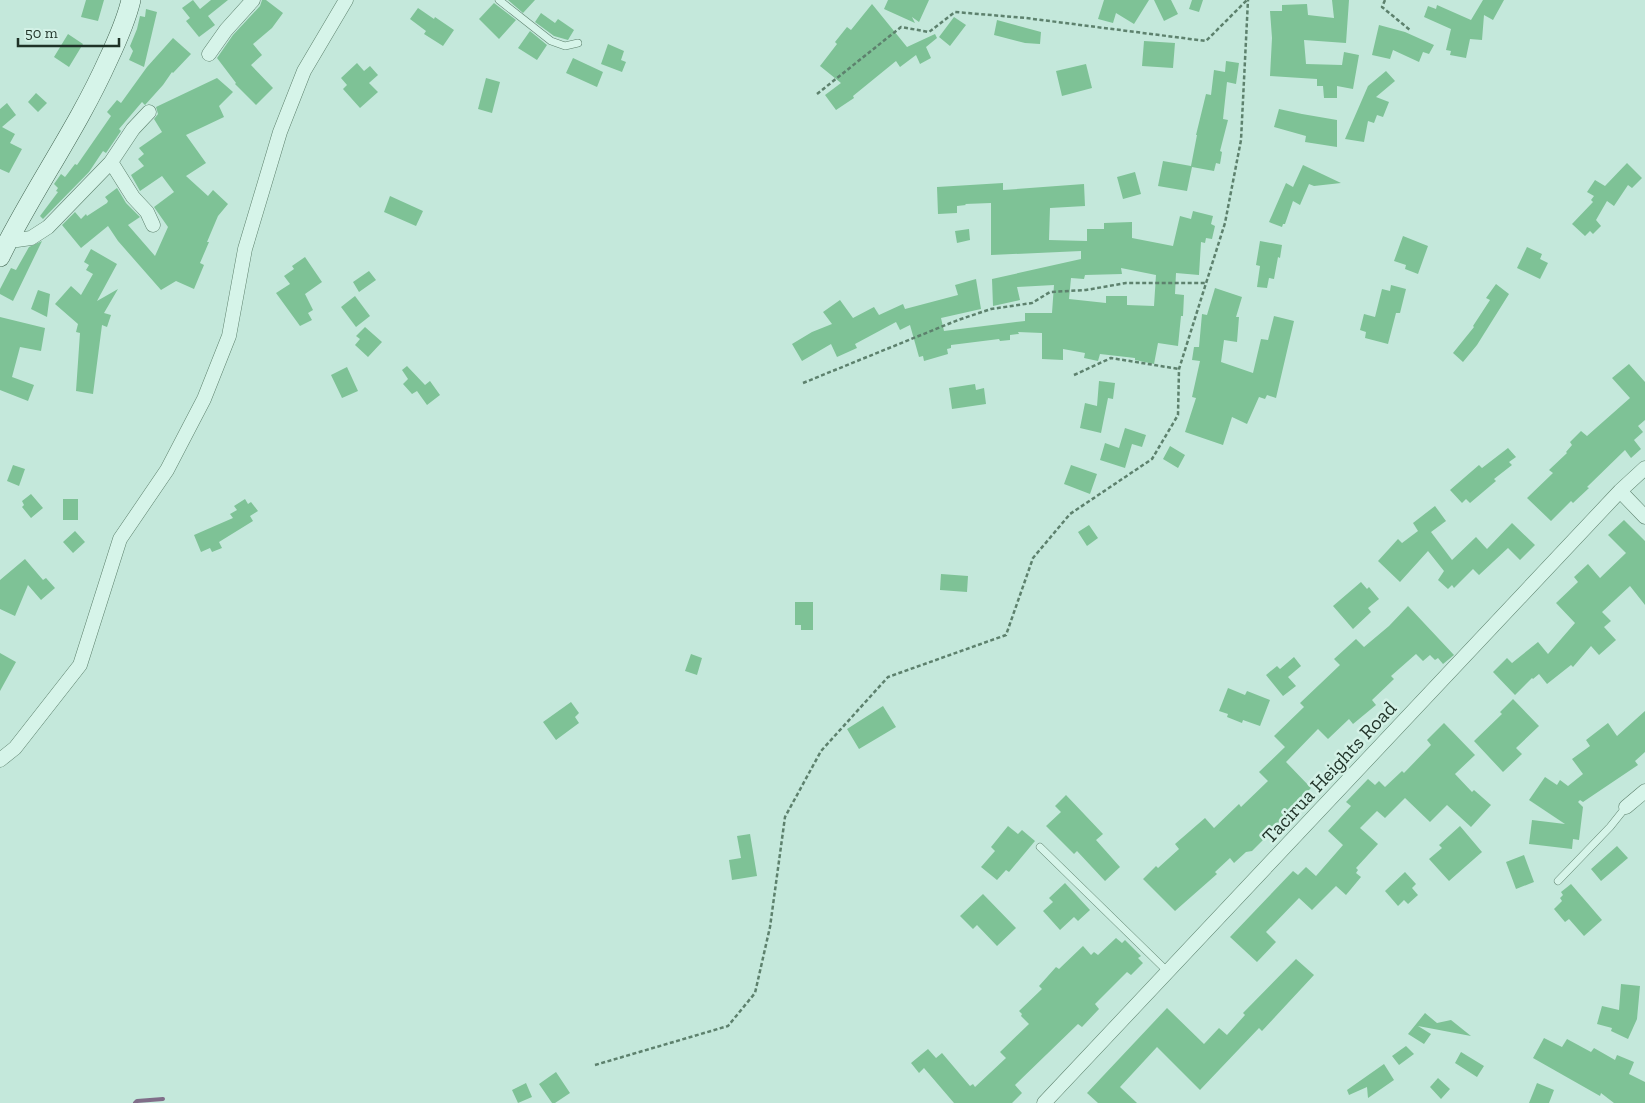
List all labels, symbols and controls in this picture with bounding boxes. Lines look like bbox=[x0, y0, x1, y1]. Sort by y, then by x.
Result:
scale bar bbox=[18, 15, 119, 47]
text: 50 m bbox=[25, 24, 58, 42]
street label: Tacirua Heights Road bbox=[1257, 696, 1401, 848]

